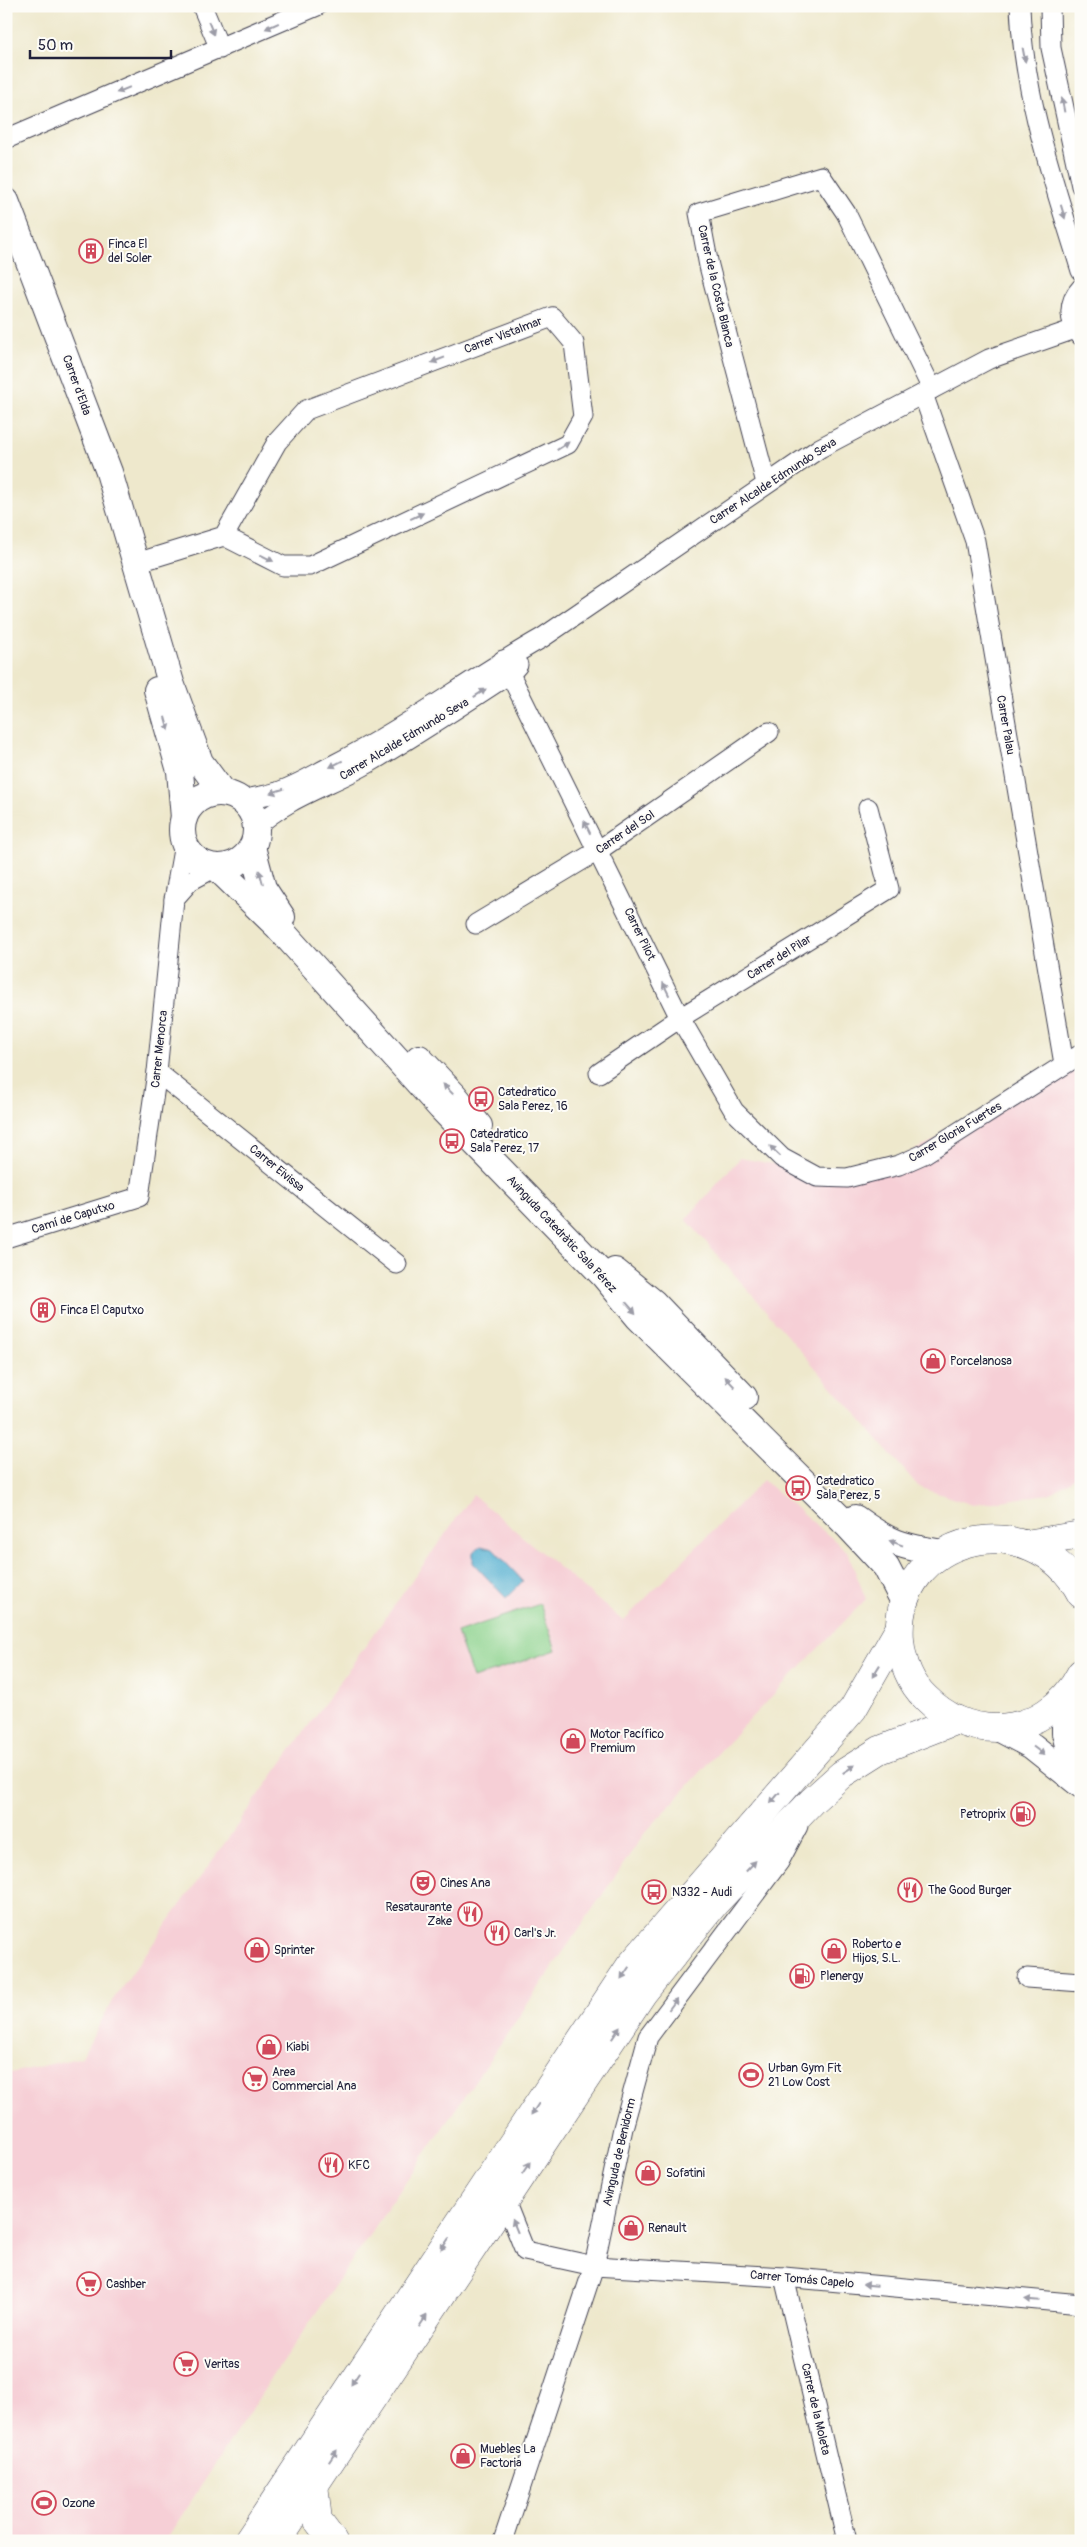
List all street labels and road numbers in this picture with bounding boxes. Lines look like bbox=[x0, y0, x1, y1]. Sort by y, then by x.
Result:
street label: Carrer de la Costa Blanca bbox=[694, 223, 737, 349]
street label: Carrer Vistalmar bbox=[462, 313, 545, 357]
street label: Carrer d'Elda bbox=[59, 353, 94, 418]
street label: Carrer Alcalde Edmundo Seva bbox=[707, 435, 840, 528]
street label: Carrer Palau bbox=[993, 694, 1018, 756]
street label: Carrer Alcalde Edmundo Seva bbox=[337, 695, 472, 784]
street label: Carrer del Sol bbox=[593, 807, 658, 858]
street label: Carrer Pilot bbox=[620, 905, 659, 963]
street label: Carrer del Pilar bbox=[744, 931, 815, 983]
street label: Carrer Menorca bbox=[148, 1009, 171, 1089]
street label: Carrer Gloria Fuertes bbox=[906, 1099, 1005, 1166]
street label: Carrer Eivissa bbox=[246, 1142, 308, 1195]
street label: Avinguda Catedràtic Sala Pérez bbox=[503, 1173, 620, 1296]
street label: Camí de Caputxo bbox=[30, 1198, 117, 1237]
street label: Avinguda de Benidorm bbox=[600, 2096, 639, 2208]
street label: Carrer Tomás Capelo bbox=[749, 2267, 855, 2292]
street label: Carrer de la Moleta bbox=[798, 2362, 833, 2457]

